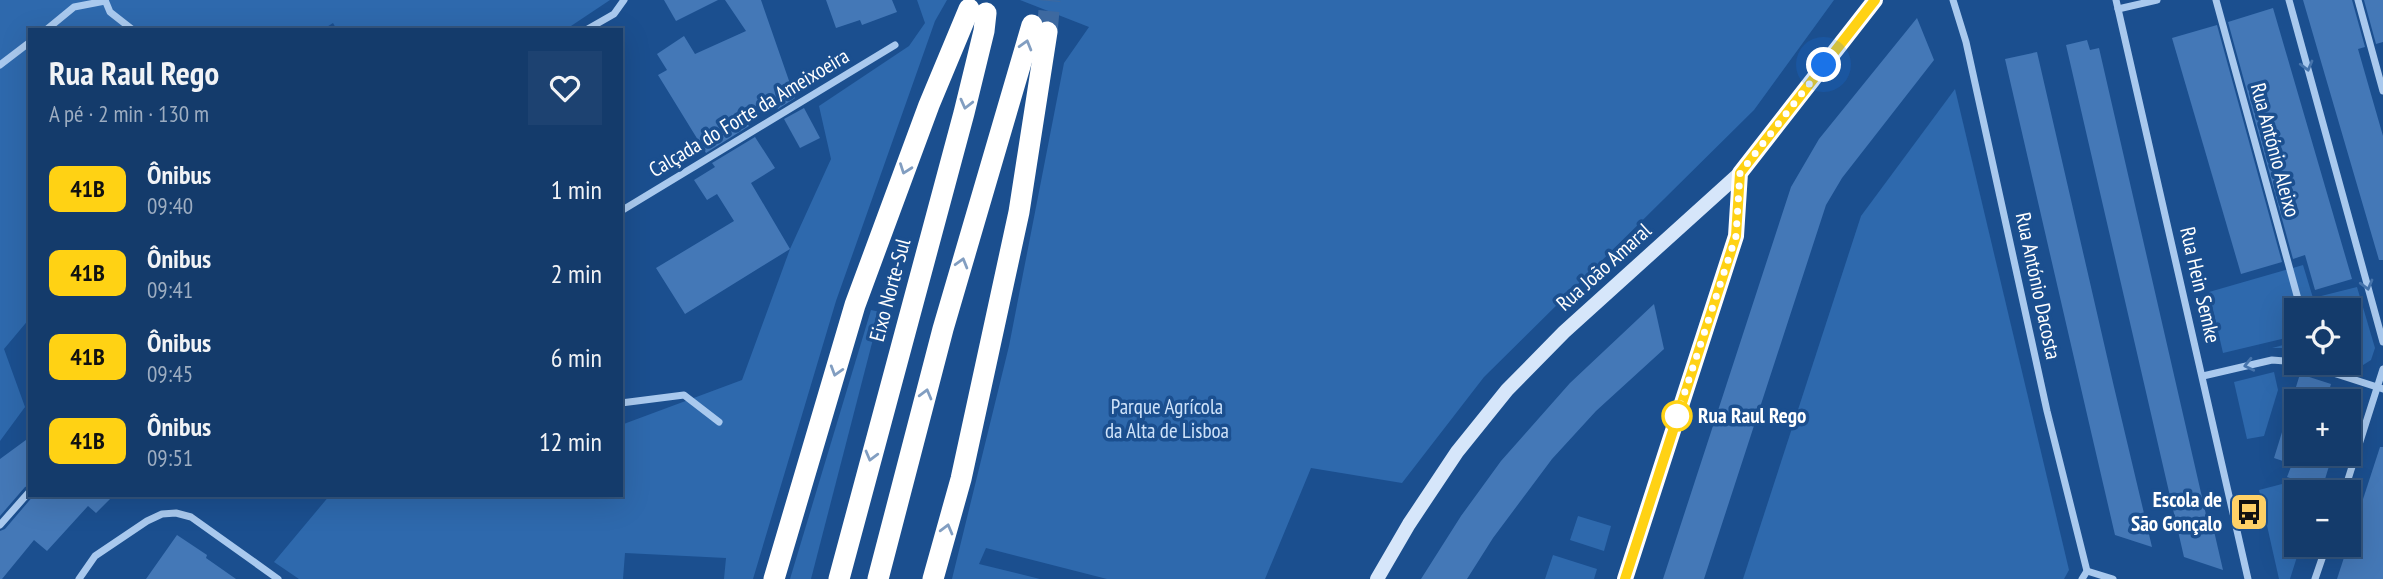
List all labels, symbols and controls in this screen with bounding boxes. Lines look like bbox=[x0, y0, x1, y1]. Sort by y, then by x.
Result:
one-way arrow bbox=[1017, 39, 1032, 51]
street label: Calçada do Forte da Ameixoeira bbox=[644, 42, 854, 183]
your location bbox=[1806, 47, 1841, 82]
text: Rua Raul Rego bbox=[49, 51, 219, 94]
button: heart bbox=[528, 51, 602, 125]
one-way arrow bbox=[2298, 60, 2313, 72]
street label: Rua António Aleixo bbox=[2245, 80, 2306, 220]
one-way arrow bbox=[960, 98, 974, 110]
text: A pé · 2 min · 130 m bbox=[49, 99, 209, 128]
text: Ônibus bbox=[147, 158, 211, 191]
one-way arrow bbox=[900, 163, 914, 175]
text: 41B bbox=[70, 173, 105, 204]
text: 1 min bbox=[551, 173, 602, 206]
text: 09:40 bbox=[147, 191, 193, 220]
street label: Rua António Dacosta bbox=[2010, 210, 2067, 362]
street label: Rua João Amaral bbox=[1551, 217, 1657, 316]
street label: Rua Hein Semke bbox=[2174, 224, 2227, 345]
street label: Eixo Norte-Sul bbox=[863, 235, 916, 344]
text: Ônibus bbox=[147, 242, 211, 275]
text: 41B bbox=[70, 257, 105, 288]
text: 2 min bbox=[551, 257, 602, 290]
one-way arrow bbox=[954, 257, 969, 269]
text: 09:41 bbox=[147, 275, 193, 304]
one-way arrow bbox=[2359, 279, 2374, 291]
map controls bbox=[2284, 298, 2361, 557]
button: locate bbox=[2284, 298, 2361, 375]
text: Ônibus bbox=[147, 326, 211, 359]
text: 41B bbox=[70, 341, 105, 372]
text: 6 min bbox=[551, 341, 602, 374]
one-way arrow bbox=[2243, 356, 2255, 371]
text: 09:45 bbox=[147, 359, 193, 388]
one-way arrow bbox=[829, 365, 844, 377]
one-way arrow bbox=[918, 389, 932, 401]
button: + bbox=[2284, 389, 2361, 466]
park label: Parque Agrícola da Alta de Lisboa bbox=[1105, 393, 1229, 444]
marker: Rua Raul Rego bbox=[1662, 401, 1692, 431]
place label: Rua Raul Rego bbox=[1698, 402, 1806, 429]
text: Ônibus bbox=[147, 410, 211, 443]
text: 41B bbox=[70, 425, 105, 456]
text: 12 min bbox=[539, 425, 602, 458]
text: 09:51 bbox=[147, 443, 193, 472]
one-way arrow bbox=[865, 450, 879, 462]
button: − bbox=[2284, 480, 2361, 557]
place label: Escola de São Gonçalo bbox=[2131, 486, 2222, 537]
bus stop icon: Escola de São Gonçalo bbox=[2228, 491, 2270, 533]
one-way arrow bbox=[939, 523, 953, 535]

